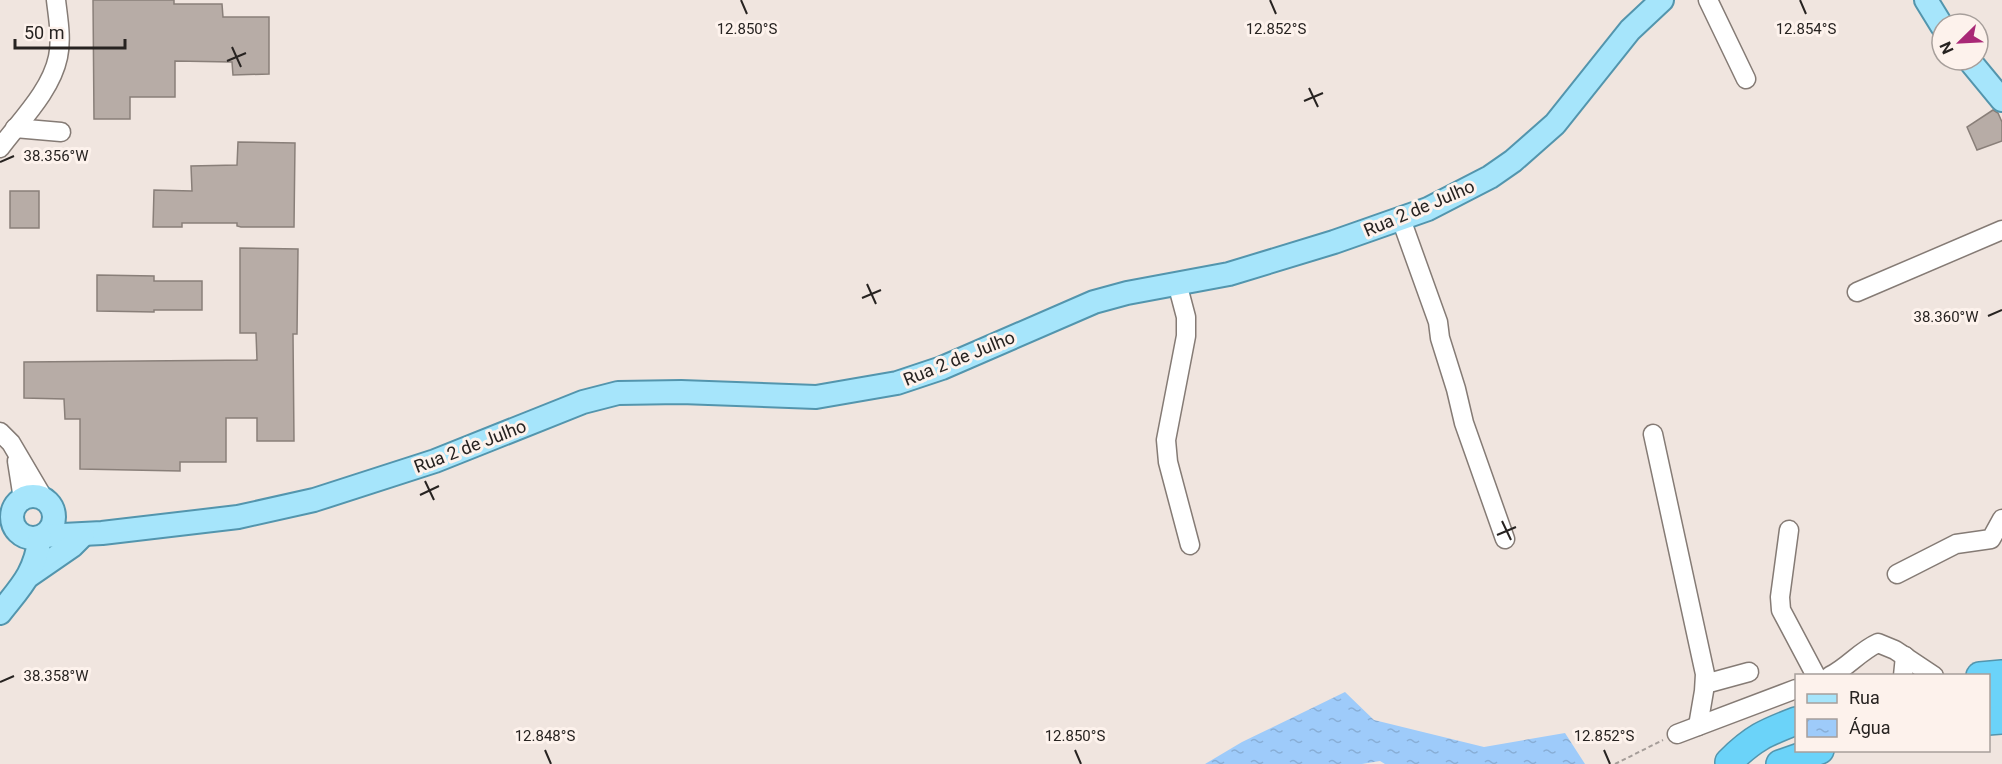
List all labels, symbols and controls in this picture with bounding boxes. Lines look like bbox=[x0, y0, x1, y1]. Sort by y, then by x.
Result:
scale bar bbox=[15, 12, 124, 50]
north arrow bbox=[1930, 12, 1990, 72]
text: 12.850°S bbox=[717, 20, 777, 38]
text: 12.852°S bbox=[1246, 20, 1306, 38]
text: 12.854°S bbox=[1776, 20, 1836, 38]
text: 50 m bbox=[24, 22, 64, 43]
text: N bbox=[1936, 39, 1958, 57]
text: 38.356°W bbox=[23, 147, 89, 165]
street label: Rua 2 de Julho bbox=[1360, 175, 1478, 241]
text: 38.360°W bbox=[1913, 308, 1979, 326]
street label: Rua 2 de Julho bbox=[900, 326, 1018, 390]
street label: Rua 2 de Julho bbox=[411, 415, 529, 477]
text: 38.358°W bbox=[23, 667, 89, 685]
legend bbox=[1795, 674, 1990, 752]
text: Rua bbox=[1849, 687, 1880, 708]
text: Água bbox=[1849, 717, 1891, 738]
text: 12.848°S bbox=[515, 727, 575, 745]
text: 12.850°S bbox=[1045, 727, 1105, 745]
text: 12.852°S bbox=[1574, 727, 1634, 745]

